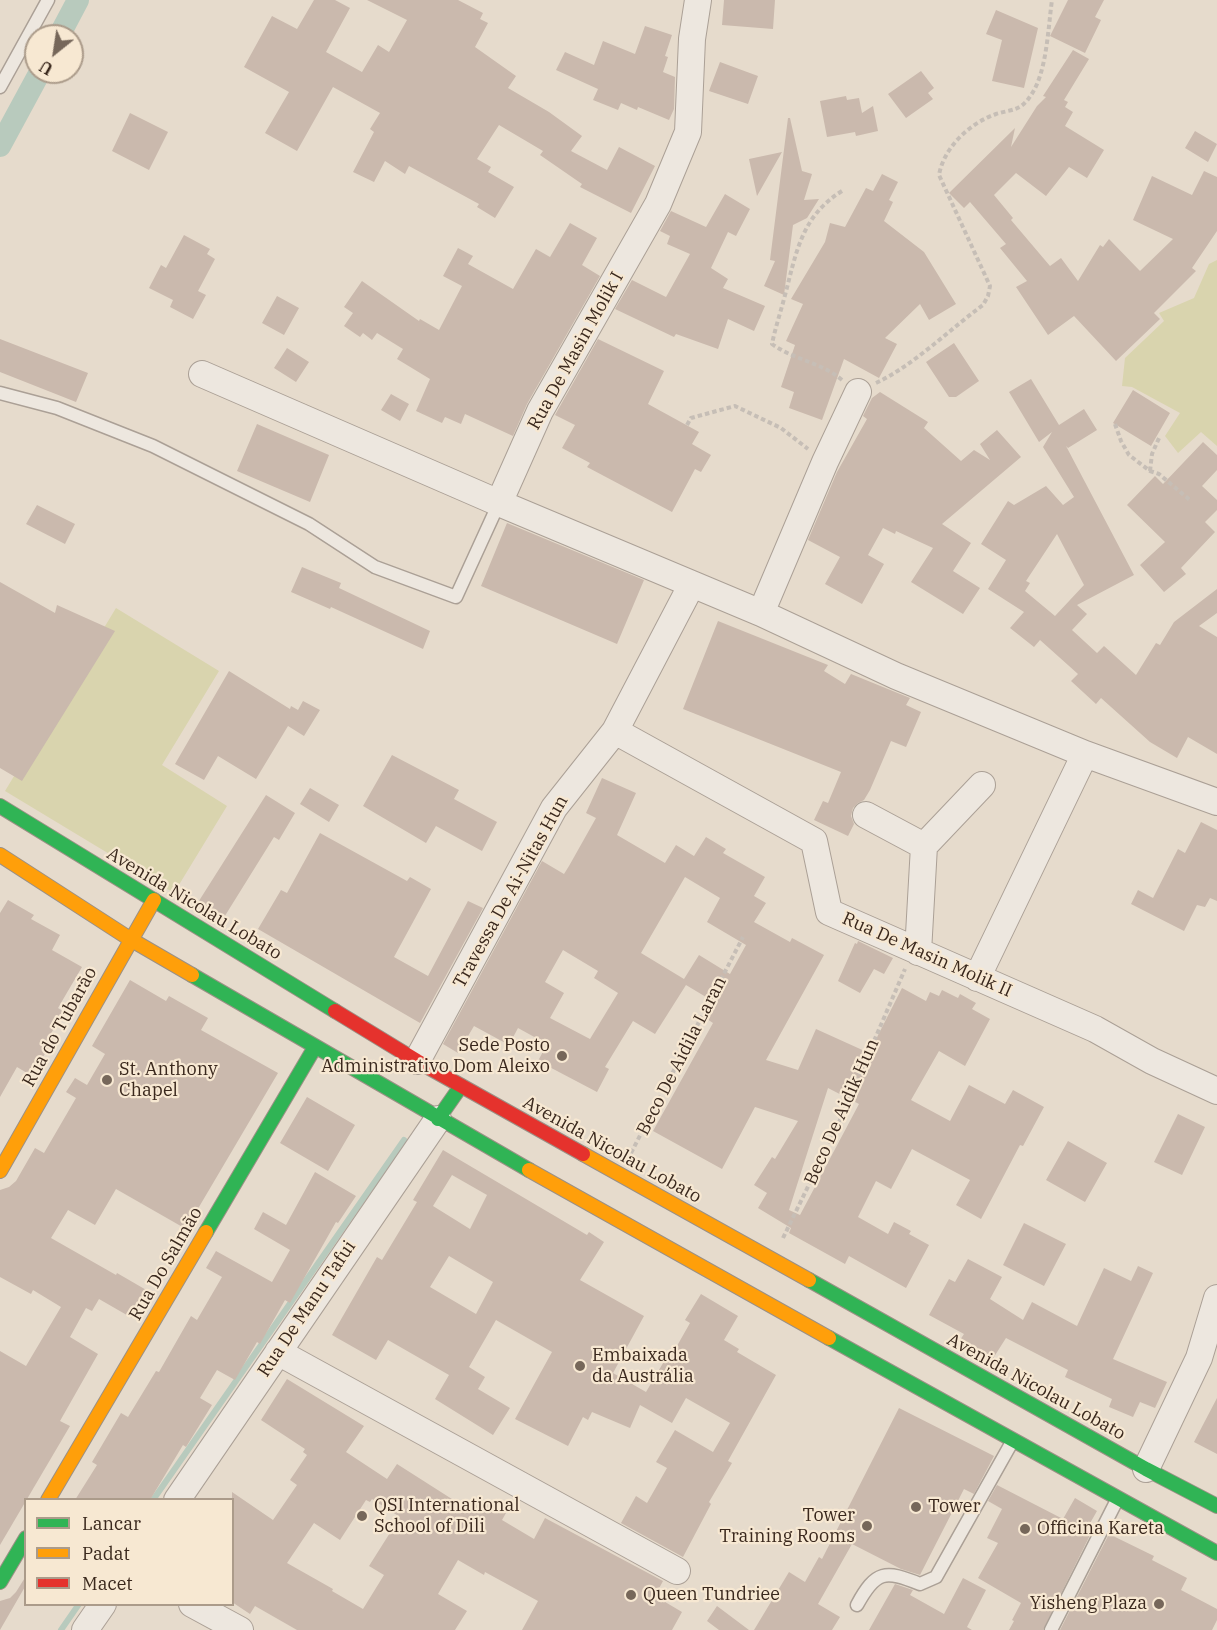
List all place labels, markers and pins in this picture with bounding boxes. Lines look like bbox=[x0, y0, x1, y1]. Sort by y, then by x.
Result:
place label: Sede Posto Administrativo Dom Aleixo bbox=[321, 1035, 550, 1078]
marker: Sede Posto Administrativo Dom Aleixo bbox=[555, 1049, 569, 1063]
place label: St. Anthony Chapel bbox=[119, 1059, 218, 1102]
marker: St. Anthony Chapel bbox=[100, 1073, 114, 1087]
place label: Embaixada da Austrália bbox=[592, 1345, 694, 1388]
marker: Embaixada da Austrália bbox=[573, 1359, 587, 1373]
place label: QSI International School of Dili bbox=[374, 1495, 520, 1538]
place label: Tower bbox=[928, 1496, 980, 1518]
marker: Tower bbox=[909, 1500, 923, 1514]
place label: Tower Training Rooms bbox=[719, 1505, 855, 1547]
marker: QSI International School of Dili bbox=[355, 1509, 369, 1523]
place label: Officina Kareta bbox=[1037, 1518, 1164, 1540]
marker: Tower Training Rooms bbox=[860, 1519, 874, 1533]
marker: Officina Kareta bbox=[1018, 1522, 1032, 1536]
place label: Queen Tundriee bbox=[643, 1584, 780, 1606]
marker: Queen Tundriee bbox=[624, 1588, 638, 1602]
place label: Yisheng Plaza bbox=[1030, 1593, 1147, 1615]
marker: Yisheng Plaza bbox=[1152, 1597, 1166, 1611]

